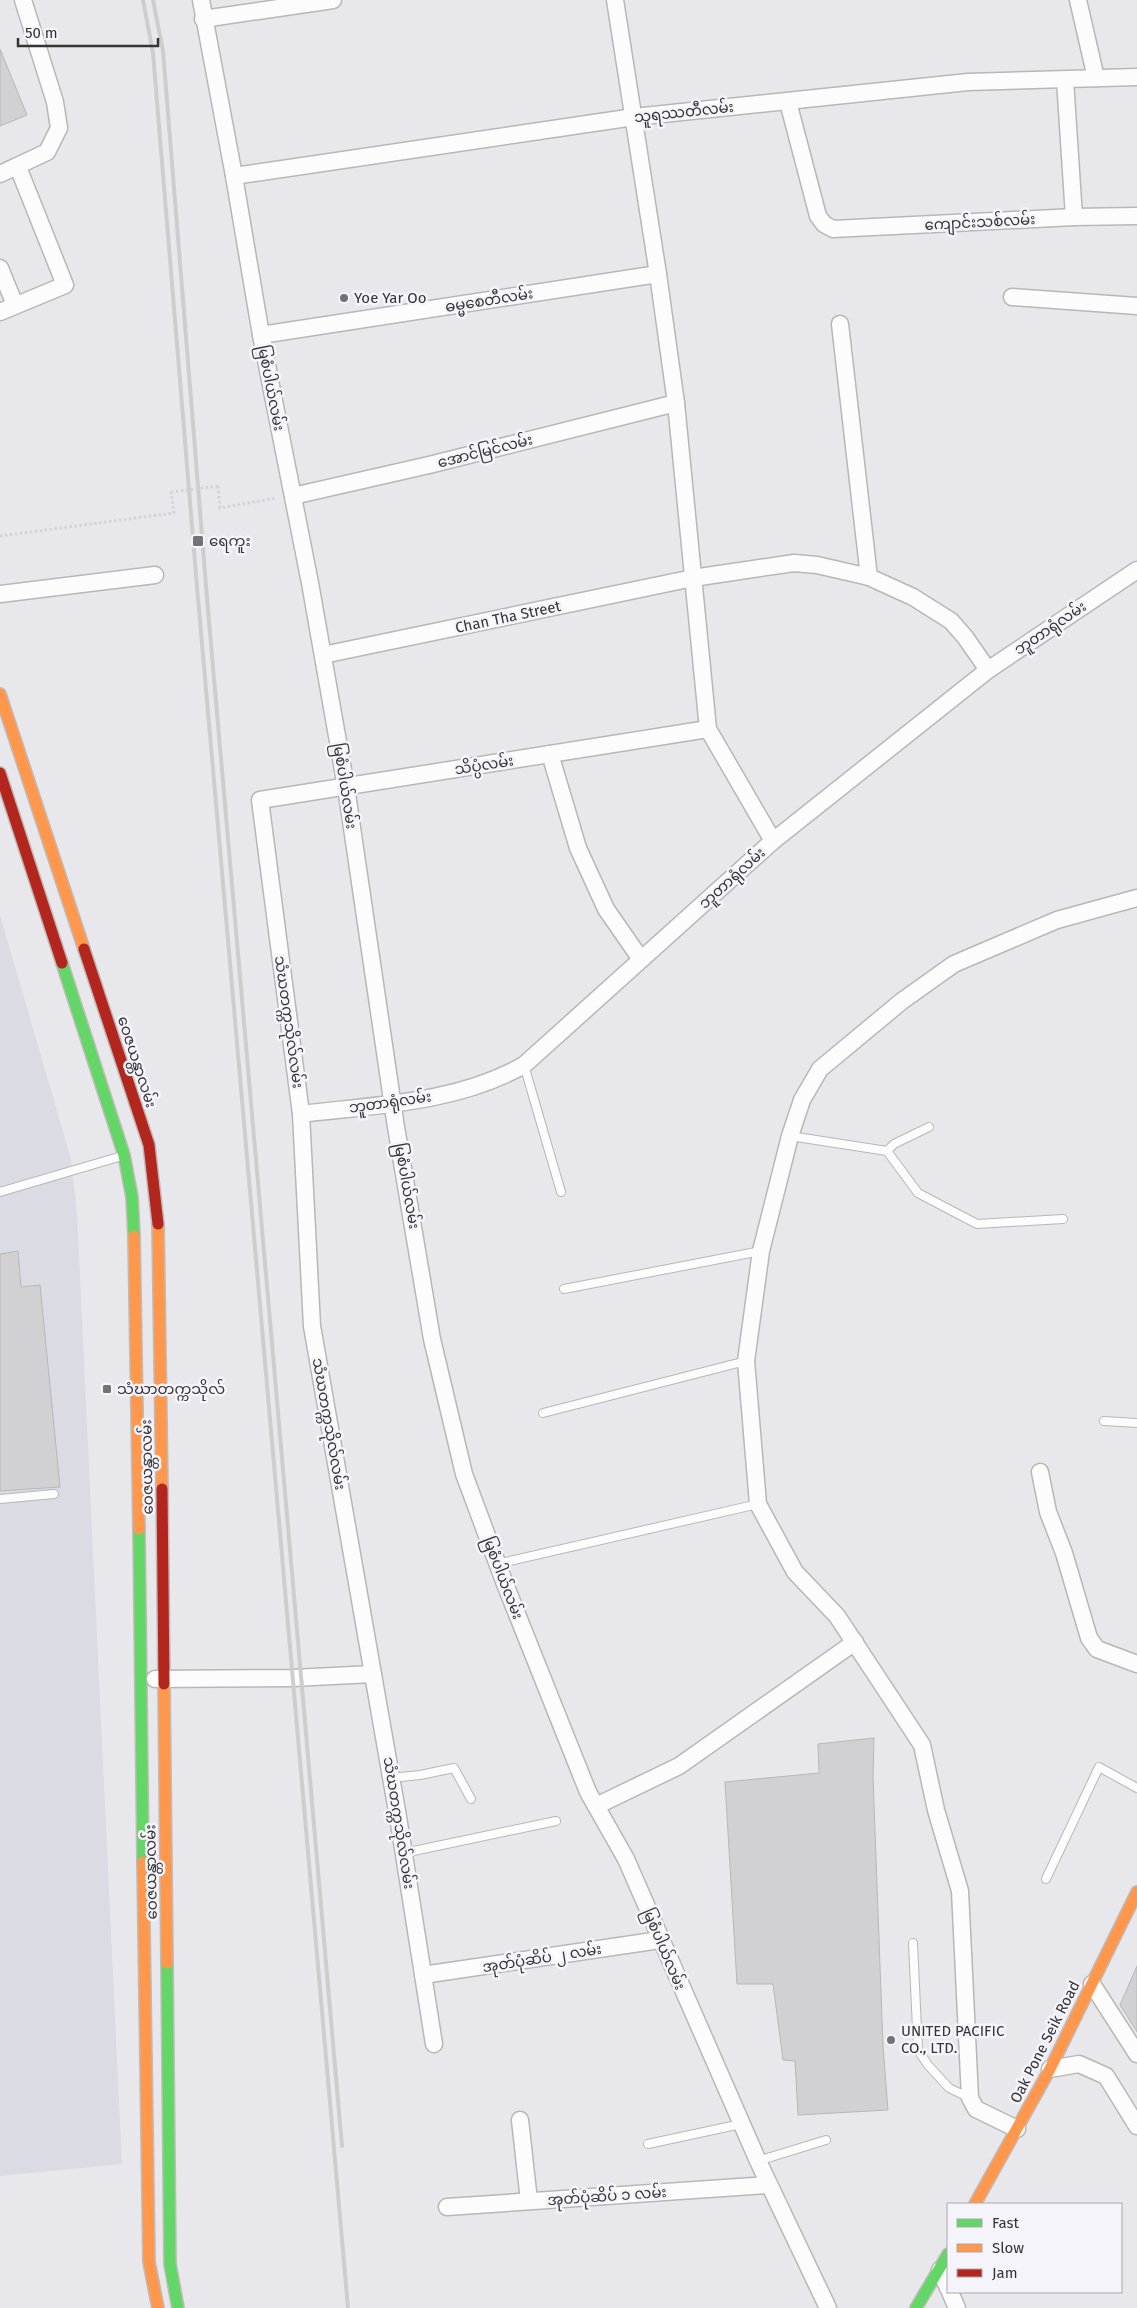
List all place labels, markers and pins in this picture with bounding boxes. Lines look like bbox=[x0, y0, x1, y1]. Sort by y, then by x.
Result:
place label: Yoe Yar Oo bbox=[354, 289, 426, 307]
marker: Yoe Yar Oo bbox=[338, 292, 350, 304]
place label: ရေကူး bbox=[209, 532, 251, 553]
marker: ရေကူး bbox=[191, 534, 205, 548]
place label: သံဃာတက္ကသိုလ် bbox=[117, 1379, 225, 1401]
marker: သံဃာတက္ကသိုလ် bbox=[101, 1383, 113, 1395]
place label: UNITED PACIFIC CO., LTD. bbox=[901, 2022, 1005, 2057]
marker: UNITED PACIFIC CO., LTD. bbox=[885, 2034, 897, 2046]

